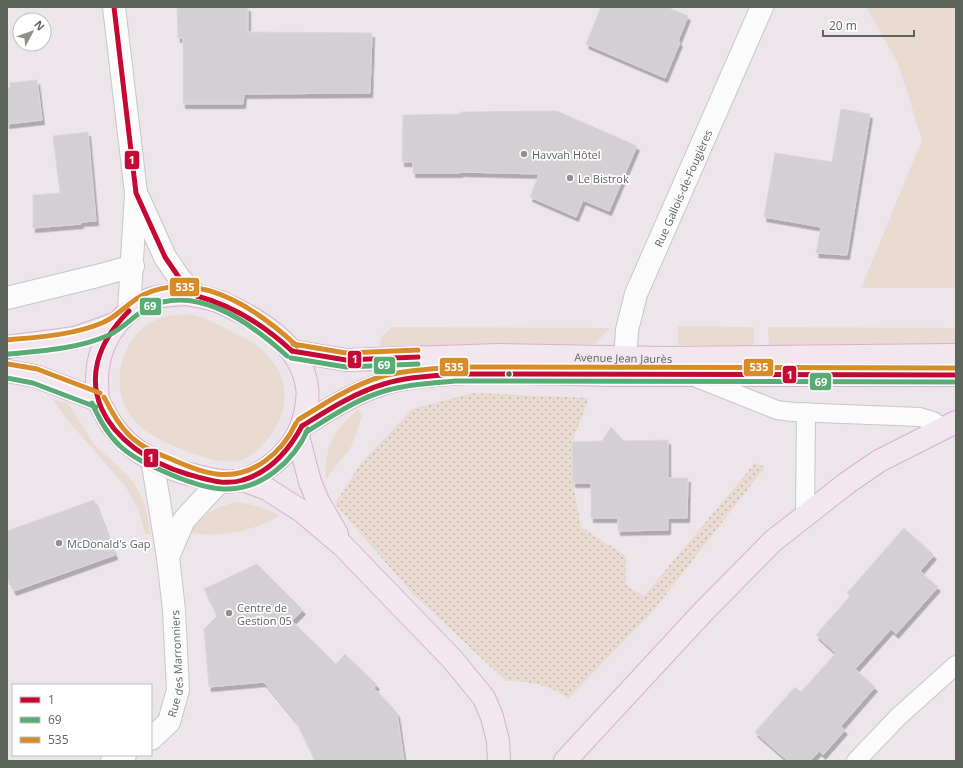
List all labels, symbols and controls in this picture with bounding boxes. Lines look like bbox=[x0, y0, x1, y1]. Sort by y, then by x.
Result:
north arrow bbox=[12, 12, 52, 52]
scale bar bbox=[823, 12, 914, 38]
text: N bbox=[31, 17, 49, 33]
text: 20 m bbox=[829, 17, 857, 34]
street label: Rue Gallois-de-Fougières bbox=[650, 127, 715, 249]
place label: Havvah Hôtel bbox=[532, 147, 601, 162]
marker: Havvah Hôtel bbox=[519, 149, 529, 159]
line badge: 1 bbox=[124, 150, 140, 170]
text: 1 bbox=[129, 152, 135, 167]
place label: Le Bistrok bbox=[578, 171, 629, 186]
marker: Le Bistrok bbox=[565, 173, 575, 183]
line badge: 535 bbox=[169, 277, 200, 297]
text: 535 bbox=[176, 279, 194, 294]
line badge: 69 bbox=[139, 297, 162, 316]
text: 69 bbox=[144, 298, 156, 313]
street label: Avenue Jean Jaurès bbox=[574, 349, 672, 366]
line badge: 1 bbox=[347, 350, 362, 369]
text: 1 bbox=[352, 351, 358, 366]
line badge: 69 bbox=[373, 356, 396, 375]
text: 69 bbox=[378, 357, 390, 372]
line badge: 535 bbox=[439, 357, 469, 377]
line badge: 535 bbox=[743, 358, 774, 377]
text: 535 bbox=[445, 359, 463, 374]
text: 535 bbox=[750, 359, 768, 374]
line badge: 1 bbox=[782, 365, 797, 384]
text: 1 bbox=[787, 367, 793, 382]
unlabelled marker bbox=[504, 369, 514, 379]
line badge: 69 bbox=[809, 372, 832, 391]
text: 69 bbox=[815, 374, 827, 389]
line badge: 1 bbox=[143, 448, 159, 468]
text: 1 bbox=[148, 450, 154, 465]
place label: McDonald's Gap bbox=[67, 536, 151, 551]
marker: McDonald's Gap bbox=[54, 538, 64, 548]
place label: Centre de Gestion 05 bbox=[237, 600, 292, 628]
marker: Centre de Gestion 05 bbox=[224, 608, 234, 618]
street label: Rue des Marronniers bbox=[163, 610, 186, 719]
legend bbox=[12, 684, 152, 756]
text: 1 bbox=[48, 691, 55, 708]
text: 69 bbox=[48, 711, 62, 728]
text: 535 bbox=[48, 731, 69, 748]

